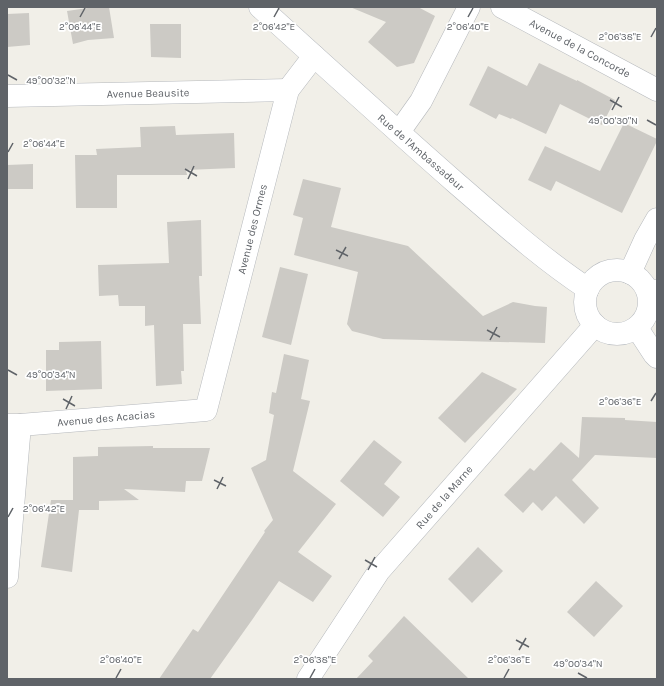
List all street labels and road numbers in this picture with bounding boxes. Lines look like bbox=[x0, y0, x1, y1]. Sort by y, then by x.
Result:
street label: Avenue de la Concorde bbox=[527, 16, 633, 81]
street label: Avenue Beausite bbox=[106, 86, 190, 101]
street label: Rue de l'Ambassadeur bbox=[375, 111, 467, 194]
street label: Avenue des Ormes bbox=[235, 183, 270, 275]
street label: Avenue des Acacias bbox=[57, 408, 156, 429]
street label: Rue de la Marne bbox=[413, 463, 476, 532]

